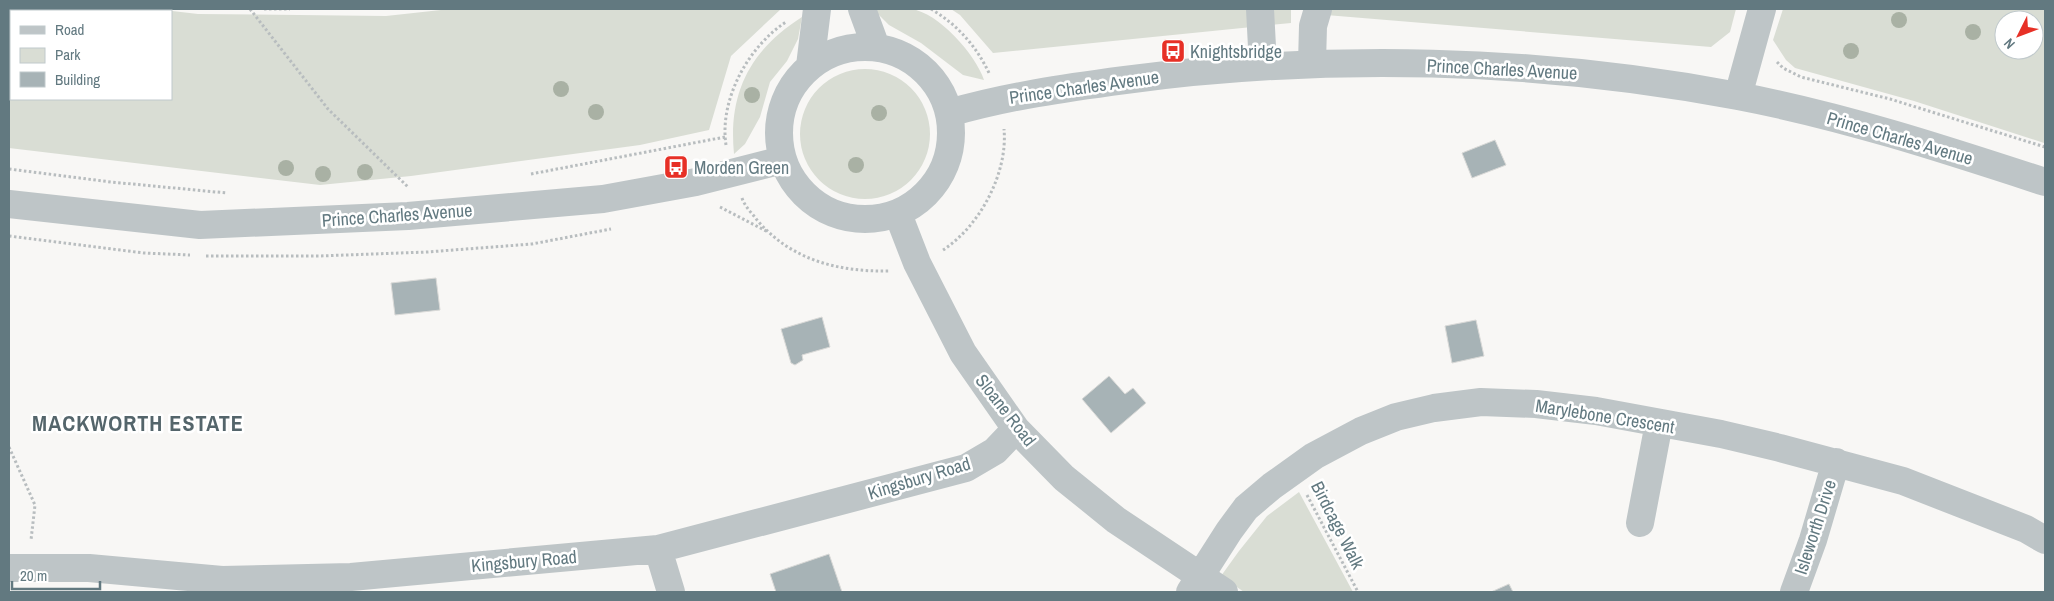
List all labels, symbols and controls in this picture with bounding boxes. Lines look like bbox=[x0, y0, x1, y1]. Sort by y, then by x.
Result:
legend bbox=[10, 10, 172, 100]
north arrow bbox=[1994, 10, 2044, 60]
text: Road bbox=[55, 19, 84, 40]
text: N bbox=[2000, 35, 2019, 53]
bus stop icon: Knightsbridge bbox=[1160, 38, 1186, 64]
place label: Knightsbridge bbox=[1190, 39, 1282, 64]
text: Park bbox=[55, 44, 81, 65]
street label: Prince Charles Avenue bbox=[1426, 53, 1578, 85]
street label: Prince Charles Avenue bbox=[1008, 64, 1160, 110]
text: Building bbox=[55, 69, 100, 90]
street label: Prince Charles Avenue bbox=[1824, 105, 1976, 171]
bus stop icon: Morden Green bbox=[663, 154, 689, 180]
place label: Morden Green bbox=[694, 155, 789, 180]
street label: Prince Charles Avenue bbox=[321, 197, 473, 233]
street label: Sloane Road bbox=[970, 369, 1042, 451]
street label: Marylebone Crescent bbox=[1534, 393, 1676, 439]
district label: MACKWORTH ESTATE bbox=[32, 408, 244, 438]
street label: Kingsbury Road bbox=[865, 451, 973, 505]
street label: Isleworth Drive bbox=[1788, 476, 1842, 578]
street label: Birdcage Walk bbox=[1305, 477, 1371, 574]
street label: Kingsbury Road bbox=[470, 544, 578, 578]
scale bar bbox=[12, 558, 100, 590]
text: 20 m bbox=[20, 565, 47, 586]

